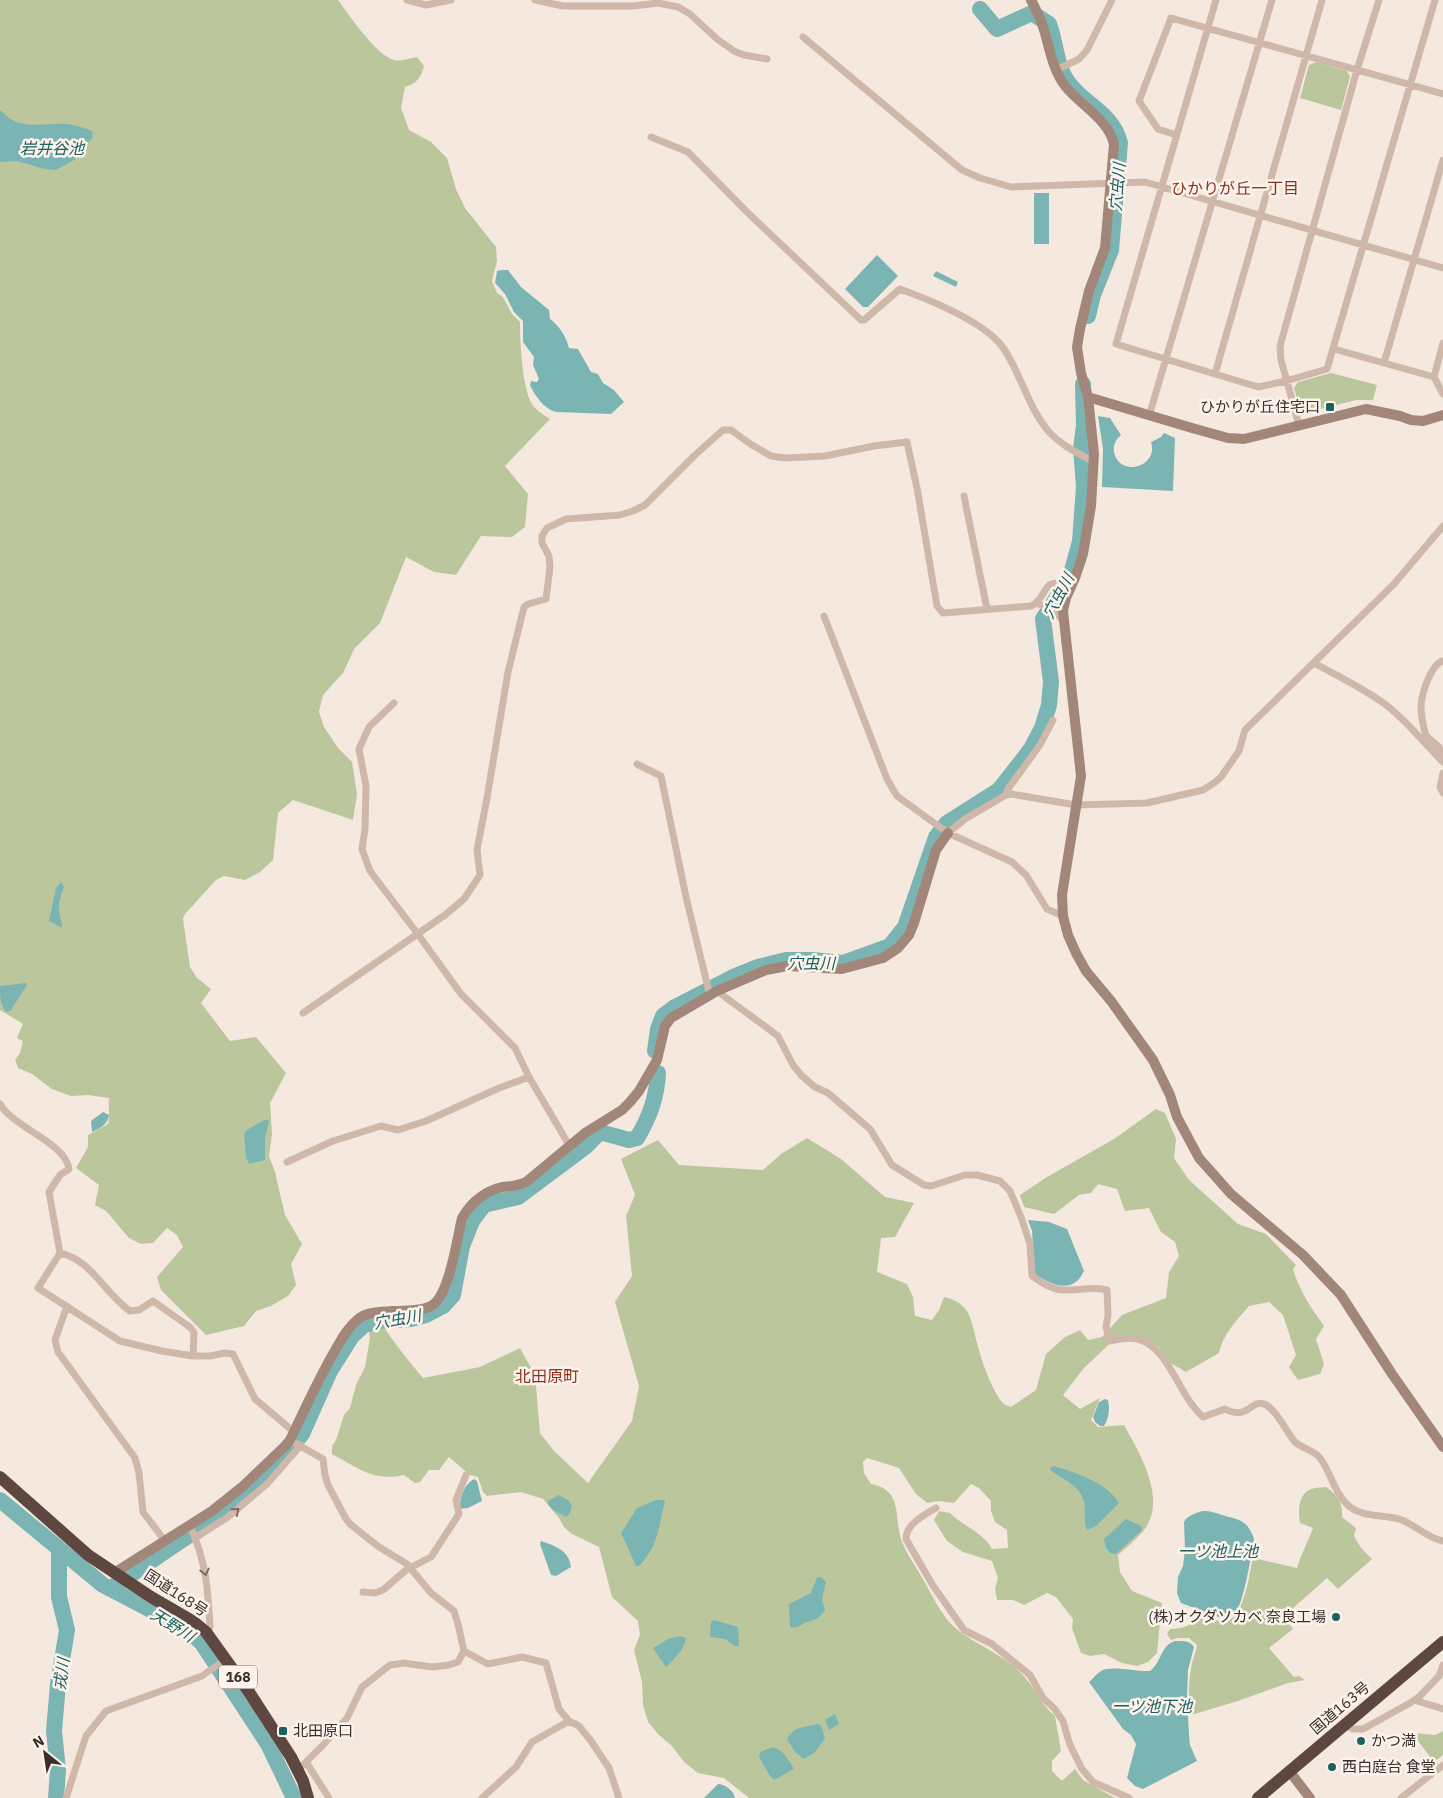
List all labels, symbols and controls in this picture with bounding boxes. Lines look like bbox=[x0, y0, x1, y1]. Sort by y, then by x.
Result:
water label: 岩井谷池 bbox=[20, 138, 86, 158]
water label: 穴虫川 bbox=[1105, 160, 1129, 212]
district label: ひかりが丘一丁目 bbox=[1171, 178, 1299, 198]
place label: ひかりが丘住宅口 bbox=[1200, 397, 1320, 416]
marker: ひかりが丘住宅口 bbox=[1324, 401, 1336, 413]
water label: 穴虫川 bbox=[1038, 568, 1079, 622]
water label: 穴虫川 bbox=[787, 953, 837, 973]
water label: 穴虫川 bbox=[372, 1305, 424, 1333]
district label: 北田原町 bbox=[515, 1366, 579, 1386]
one-way arrow bbox=[230, 1508, 239, 1516]
water label: 一ツ池上池 bbox=[1178, 1541, 1260, 1561]
street label: 国道168号 bbox=[141, 1565, 212, 1620]
one-way arrow bbox=[199, 1568, 210, 1577]
water label: 天野川 bbox=[147, 1604, 200, 1647]
place label: (株)オクダソカベ 奈良工場 bbox=[1148, 1607, 1326, 1626]
marker: (株)オクダソカベ 奈良工場 bbox=[1330, 1611, 1342, 1623]
water label: 戎川 bbox=[49, 1655, 73, 1691]
road number: 168 bbox=[219, 1665, 257, 1688]
street label: 国道163号 bbox=[1306, 1677, 1373, 1738]
water label: 一ツ池下池 bbox=[1112, 1696, 1194, 1716]
place label: 北田原口 bbox=[293, 1721, 353, 1740]
marker: 北田原口 bbox=[277, 1725, 289, 1737]
north arrow bbox=[20, 1728, 70, 1778]
text: N bbox=[30, 1731, 47, 1752]
place label: かつ満 bbox=[1371, 1731, 1416, 1750]
marker: かつ満 bbox=[1355, 1735, 1367, 1747]
place label: 西白庭台 食堂 bbox=[1342, 1757, 1436, 1776]
marker: 西白庭台 食堂 bbox=[1326, 1761, 1338, 1773]

